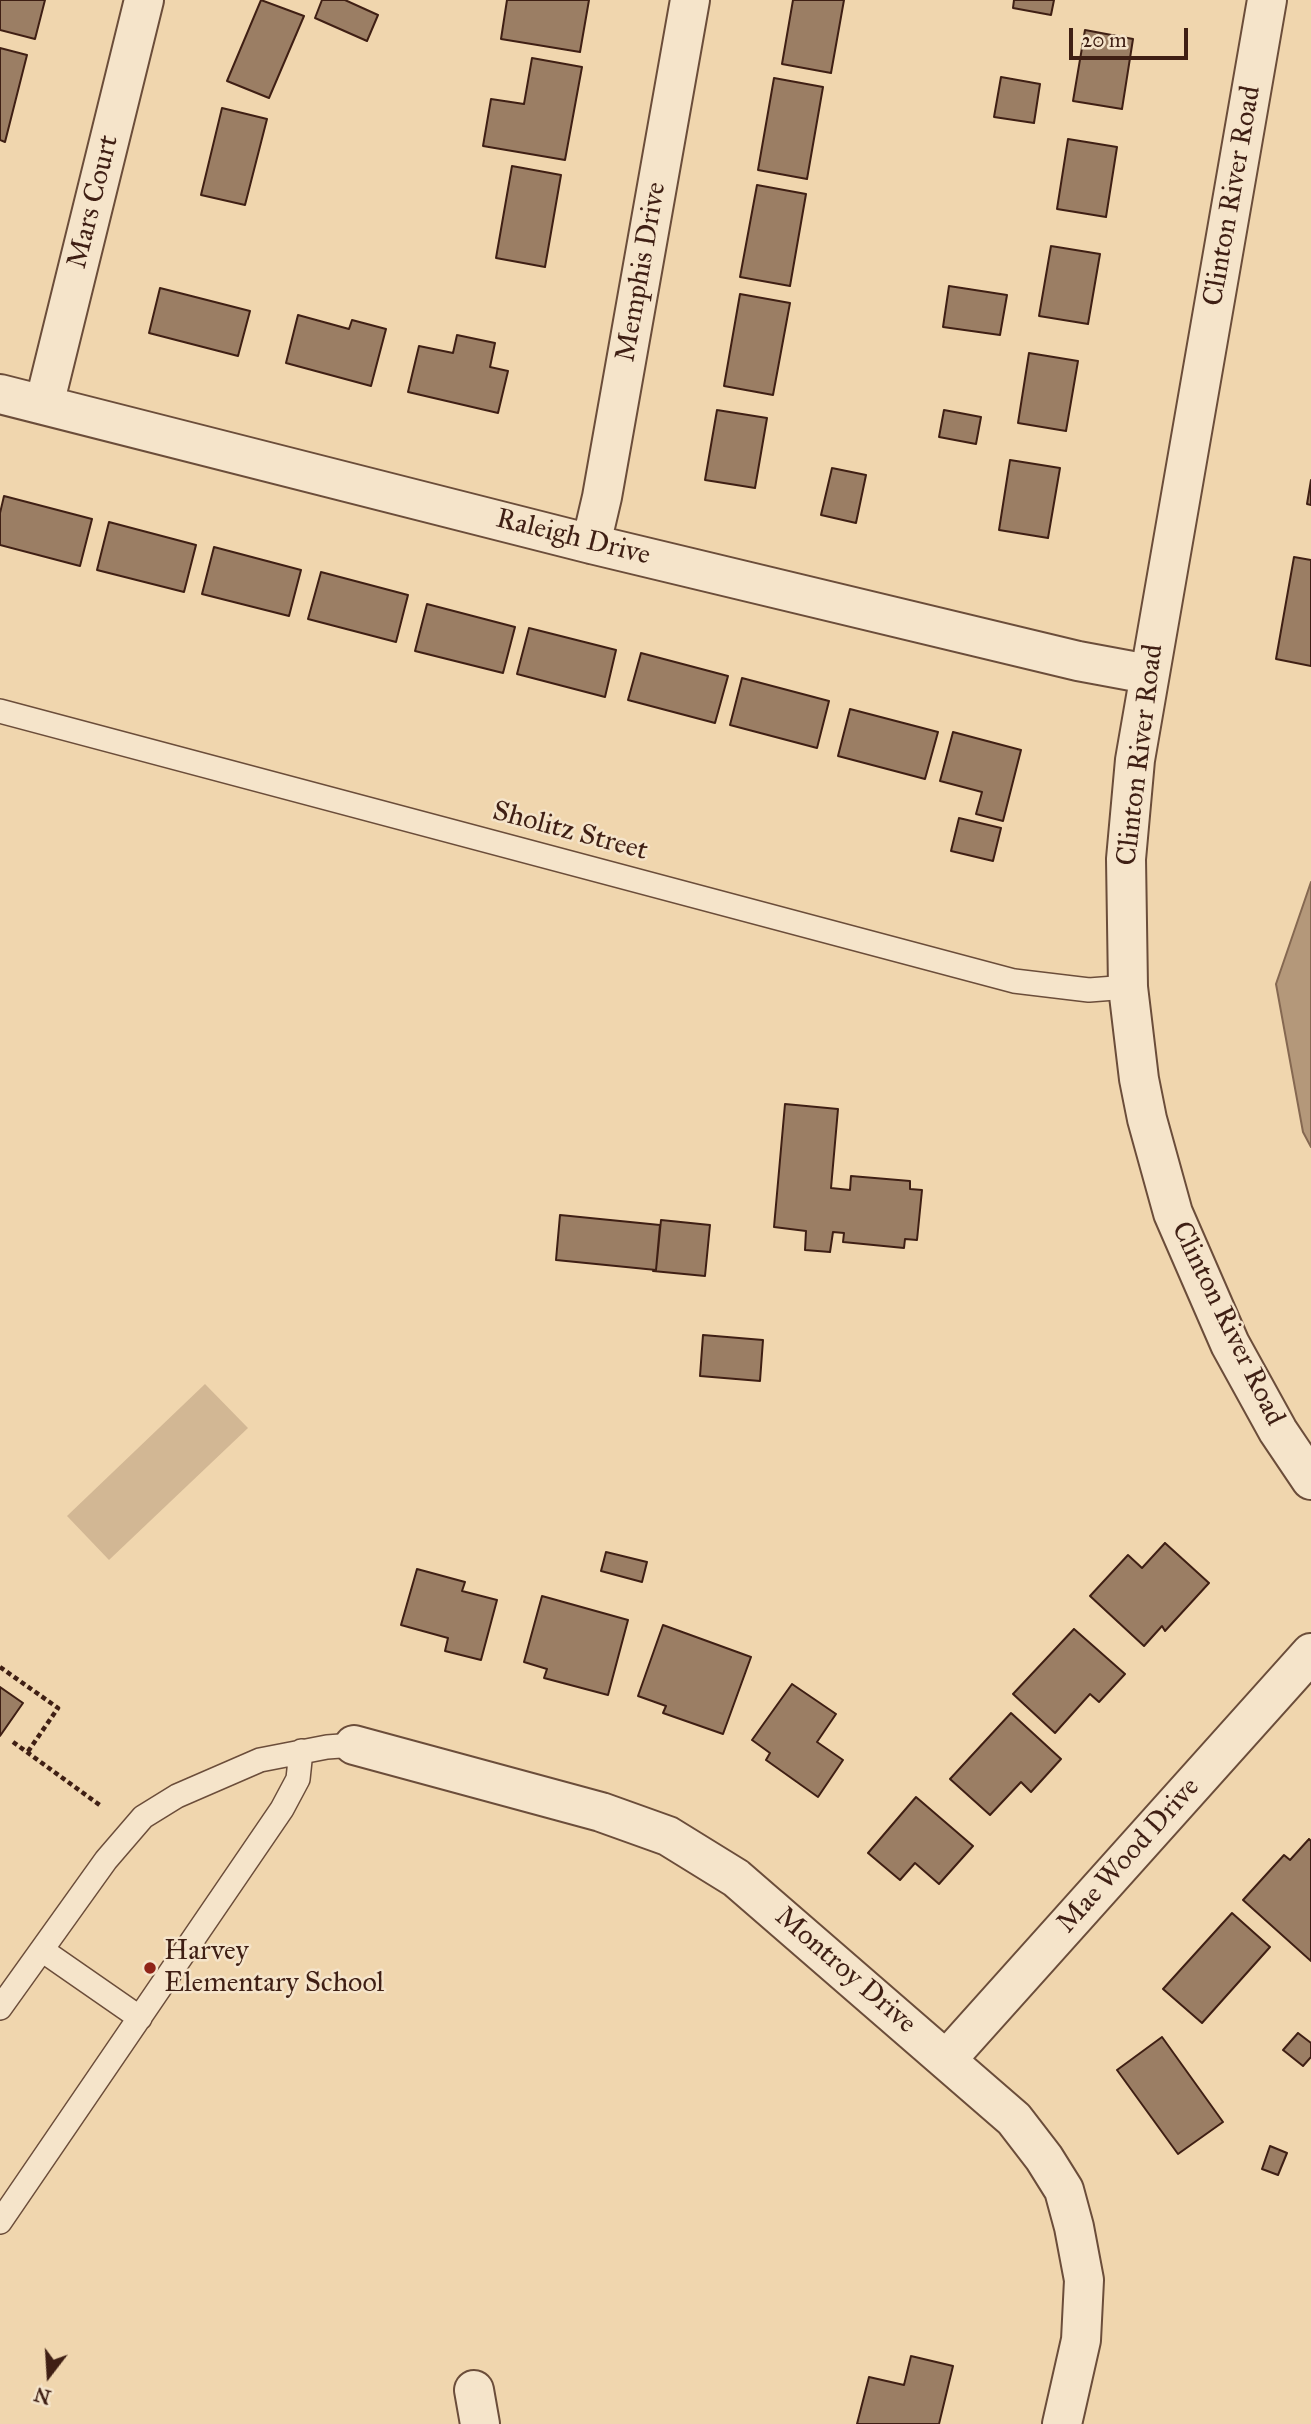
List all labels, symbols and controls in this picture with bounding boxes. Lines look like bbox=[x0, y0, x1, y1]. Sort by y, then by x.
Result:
scale bar bbox=[1073, 14, 1192, 58]
text: 20 m bbox=[1082, 27, 1127, 53]
street label: Clinton River Road bbox=[1197, 83, 1269, 309]
street label: Mars Court bbox=[61, 132, 127, 272]
street label: Memphis Drive bbox=[610, 180, 674, 364]
street label: Raleigh Drive bbox=[492, 503, 654, 573]
street label: Clinton River Road bbox=[1111, 642, 1171, 868]
street label: Sholitz Street bbox=[489, 795, 651, 869]
street label: Clinton River Road bbox=[1163, 1216, 1291, 1432]
street label: Mae Wood Drive bbox=[1051, 1771, 1207, 1941]
street label: Montroy Drive bbox=[768, 1901, 922, 2041]
place label: Harvey Elementary School bbox=[164, 1935, 384, 2001]
marker: Harvey Elementary School bbox=[142, 1960, 158, 1976]
north arrow bbox=[14, 2340, 84, 2410]
text: N bbox=[32, 2382, 54, 2409]

